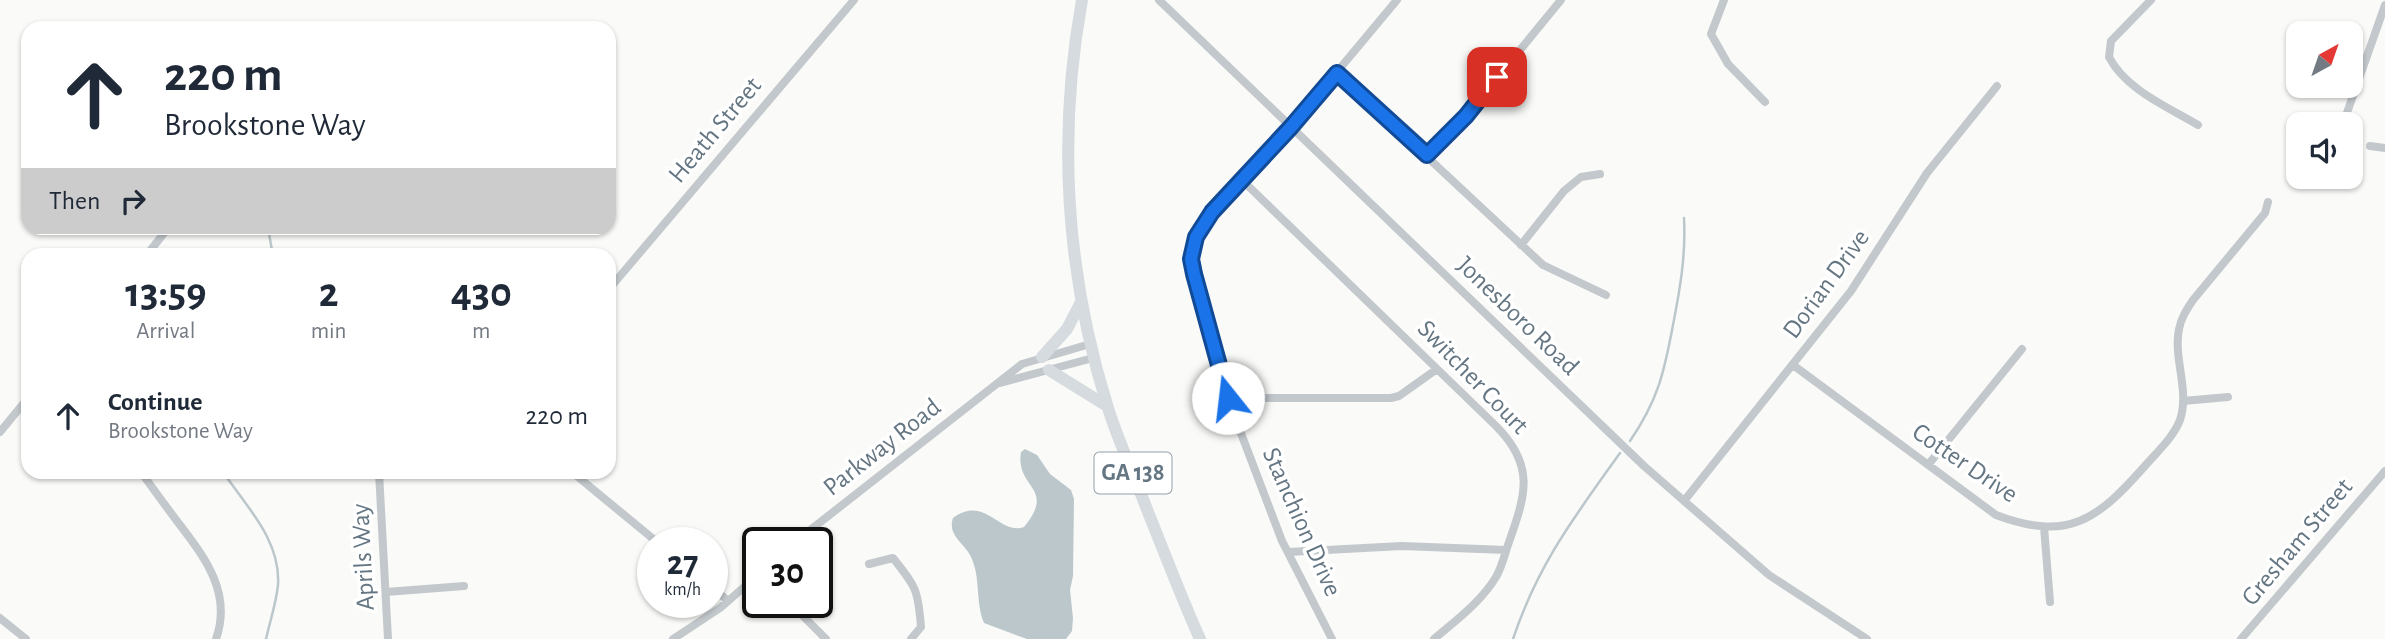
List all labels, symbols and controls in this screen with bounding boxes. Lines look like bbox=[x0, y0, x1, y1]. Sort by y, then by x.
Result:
north arrow bbox=[2286, 21, 2362, 98]
map controls bbox=[2286, 21, 2363, 189]
pin bbox=[1467, 47, 1527, 107]
icon: ahead bbox=[49, 49, 140, 140]
text: 220 m bbox=[164, 51, 283, 100]
icon: arrive bbox=[1478, 58, 1516, 96]
street label: Heath Street bbox=[664, 72, 766, 188]
text: Brookstone Way bbox=[164, 109, 366, 141]
button: sound bbox=[2286, 112, 2363, 189]
icon: right bbox=[114, 182, 152, 220]
text: Then bbox=[49, 188, 100, 214]
street label: Dorian Drive bbox=[1778, 225, 1874, 343]
street label: Jonesboro Road bbox=[1452, 252, 1584, 380]
text: 13:59 bbox=[125, 272, 206, 314]
text: 2 bbox=[319, 272, 338, 314]
text: 430 bbox=[451, 272, 512, 314]
street label: Switcher Court bbox=[1413, 315, 1533, 439]
text: Arrival bbox=[136, 320, 195, 343]
text: min bbox=[311, 320, 347, 343]
text: m bbox=[472, 320, 490, 343]
position arrow bbox=[1191, 361, 1265, 435]
text: Continue bbox=[108, 389, 203, 415]
street label: Parkway Road bbox=[819, 393, 945, 501]
icon: ahead bbox=[49, 397, 87, 435]
text: 220 m bbox=[526, 403, 588, 429]
street label: Cotter Drive bbox=[1908, 418, 2022, 508]
text: Brookstone Way bbox=[108, 420, 253, 443]
street label: Stanchion Drive bbox=[1258, 444, 1346, 600]
road number: GA 138 bbox=[1094, 452, 1172, 494]
street label: Gresham Street bbox=[2237, 474, 2357, 610]
street label: Aprils Way bbox=[347, 503, 379, 611]
speed limit sign: 30 bbox=[742, 527, 833, 618]
text: 27 bbox=[667, 546, 698, 581]
text: km/h bbox=[664, 581, 701, 599]

